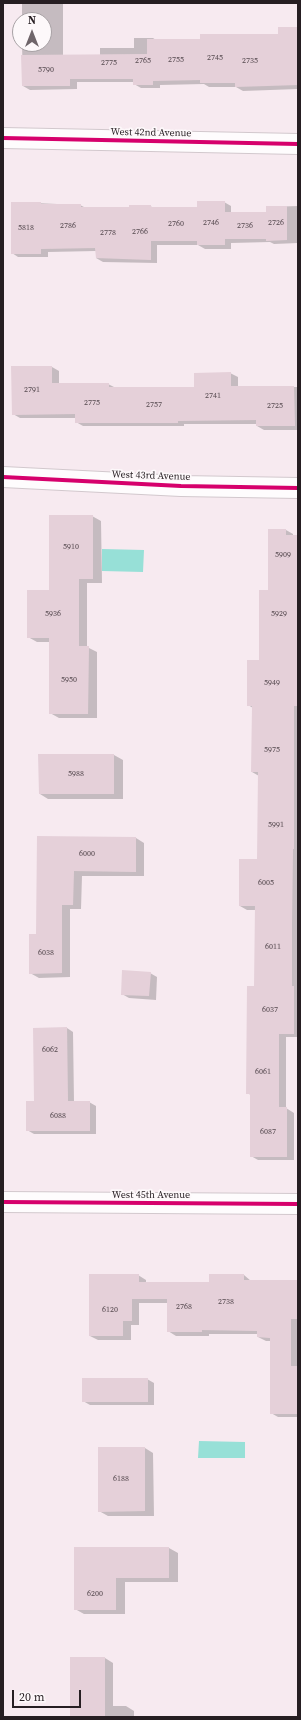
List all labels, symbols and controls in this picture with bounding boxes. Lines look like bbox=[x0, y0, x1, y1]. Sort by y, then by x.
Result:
north arrow bbox=[12, 12, 52, 52]
text: N bbox=[28, 13, 36, 28]
house number: 2745 bbox=[207, 53, 223, 63]
house number: 2755 bbox=[168, 55, 184, 65]
house number: 2765 bbox=[135, 56, 151, 66]
house number: 2735 bbox=[242, 56, 258, 66]
house number: 2775 bbox=[101, 58, 117, 68]
house number: 5790 bbox=[38, 65, 54, 75]
street label: West 42nd Avenue bbox=[110, 126, 192, 140]
house number: 2746 bbox=[203, 218, 219, 228]
house number: 2726 bbox=[268, 218, 284, 228]
house number: 2760 bbox=[168, 219, 184, 229]
house number: 2786 bbox=[60, 221, 76, 231]
house number: 2736 bbox=[237, 221, 253, 231]
house number: 5818 bbox=[18, 223, 34, 233]
house number: 2766 bbox=[132, 227, 148, 237]
house number: 2778 bbox=[100, 228, 116, 238]
house number: 2791 bbox=[24, 385, 40, 395]
house number: 2741 bbox=[205, 391, 221, 401]
house number: 2775 bbox=[84, 398, 100, 408]
house number: 2757 bbox=[146, 400, 162, 410]
house number: 2725 bbox=[267, 401, 283, 411]
street label: West 43rd Avenue bbox=[111, 469, 191, 483]
house number: 5910 bbox=[63, 542, 79, 552]
house number: 5909 bbox=[275, 550, 291, 560]
house number: 5936 bbox=[45, 609, 61, 619]
house number: 5929 bbox=[271, 609, 287, 619]
house number: 5950 bbox=[61, 675, 77, 685]
house number: 5949 bbox=[264, 678, 280, 688]
house number: 5975 bbox=[264, 745, 280, 755]
house number: 5988 bbox=[68, 769, 84, 779]
house number: 5991 bbox=[268, 820, 284, 830]
house number: 6000 bbox=[79, 849, 95, 859]
house number: 6005 bbox=[258, 878, 274, 888]
house number: 6011 bbox=[265, 942, 281, 952]
house number: 6038 bbox=[38, 948, 54, 958]
house number: 6037 bbox=[262, 1005, 278, 1015]
house number: 6062 bbox=[42, 1045, 58, 1055]
house number: 6061 bbox=[255, 1067, 271, 1077]
house number: 6088 bbox=[50, 1111, 66, 1121]
house number: 6087 bbox=[260, 1127, 276, 1137]
street label: West 45th Avenue bbox=[112, 1189, 190, 1201]
house number: 2738 bbox=[218, 1297, 234, 1307]
house number: 2768 bbox=[176, 1302, 192, 1312]
house number: 6120 bbox=[102, 1305, 118, 1315]
house number: 6188 bbox=[113, 1474, 129, 1484]
house number: 6200 bbox=[87, 1589, 103, 1599]
scale bar bbox=[14, 1682, 83, 1708]
text: 20 m bbox=[19, 1689, 45, 1705]

